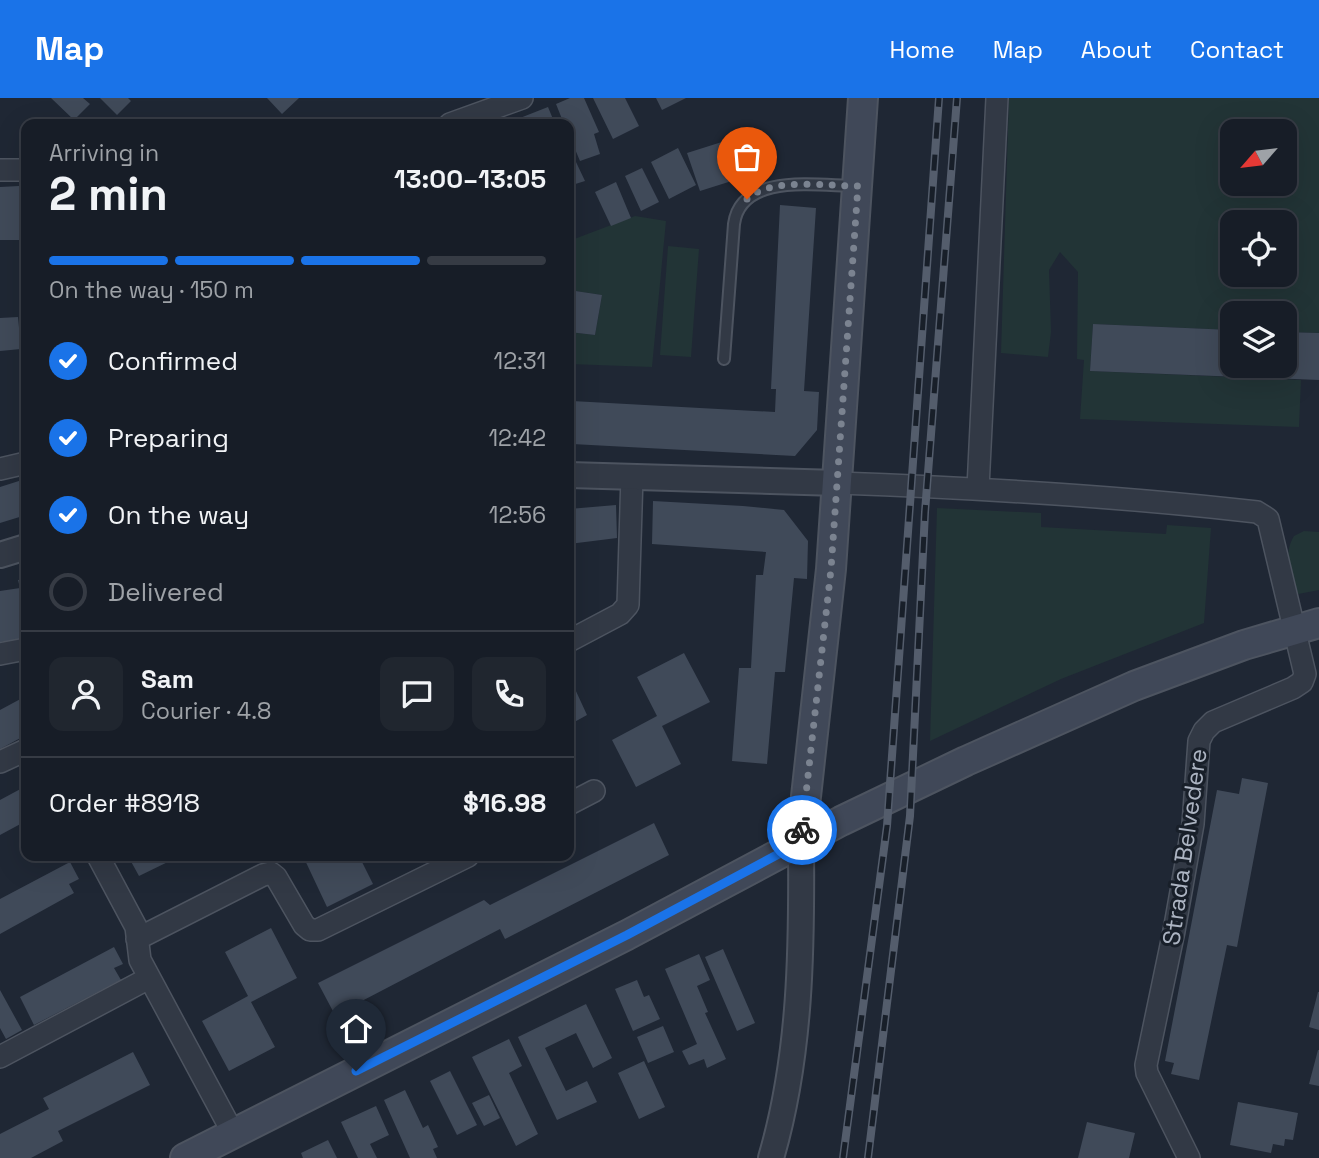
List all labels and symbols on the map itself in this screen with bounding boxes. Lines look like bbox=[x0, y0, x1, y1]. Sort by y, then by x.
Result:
north arrow bbox=[1220, 119, 1297, 196]
pin bbox=[717, 127, 777, 199]
street label: Strada Belvedere bbox=[1155, 747, 1214, 947]
courier bbox=[767, 795, 837, 865]
pin bbox=[326, 999, 386, 1071]

